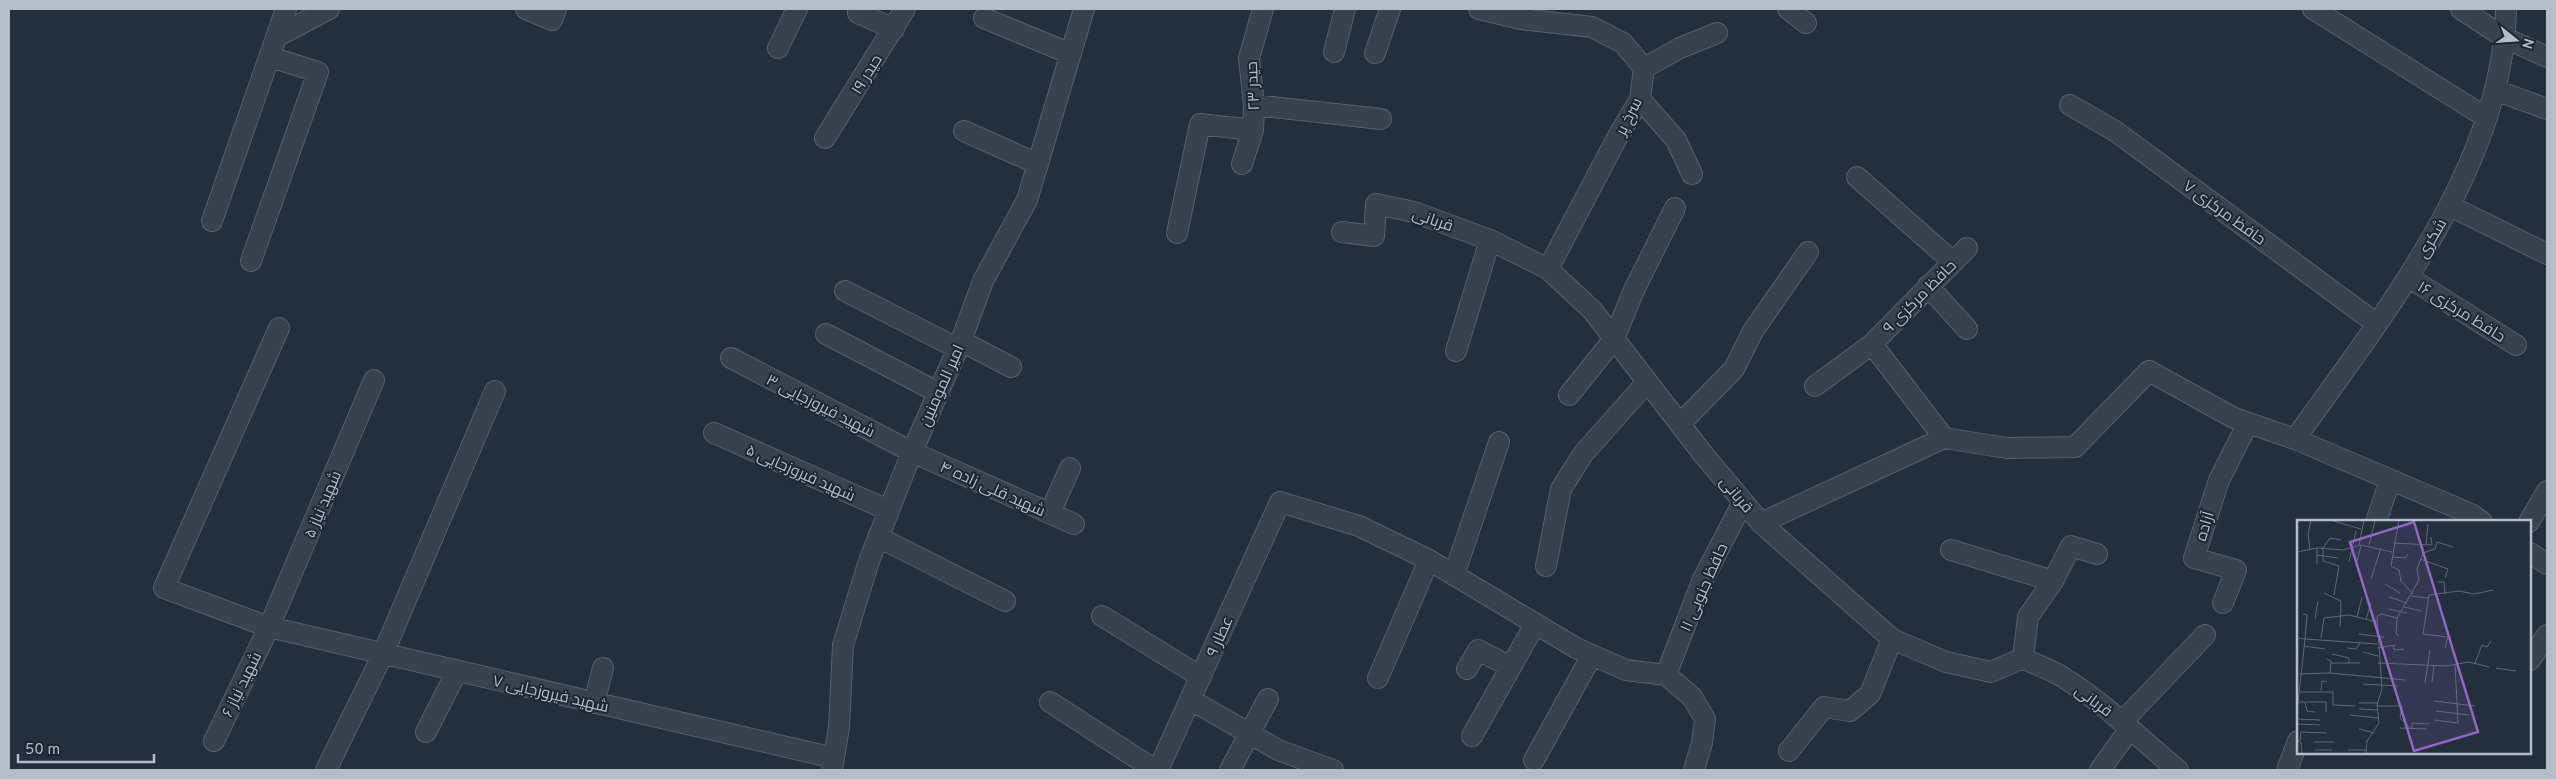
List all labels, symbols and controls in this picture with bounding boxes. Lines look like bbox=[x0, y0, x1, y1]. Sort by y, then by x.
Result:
north arrow bbox=[2491, 15, 2541, 65]
text: N bbox=[2517, 36, 2537, 51]
street label: حیدر ۱۹ bbox=[848, 51, 888, 99]
street label: حیدر ۲۳ bbox=[1243, 61, 1265, 111]
street label: سرخ پر bbox=[1611, 95, 1648, 140]
street label: حافظ مرکزی ۷ bbox=[2178, 177, 2269, 250]
street label: قربانی bbox=[1409, 205, 1455, 237]
street label: شکری bbox=[2413, 215, 2452, 263]
street label: حافظ مرکزی ۹ bbox=[1879, 256, 1961, 338]
street label: حافظ مرکزی ۱۶ bbox=[2413, 278, 2509, 348]
street label: امیر المومنین bbox=[916, 342, 970, 430]
street label: شهید فیروزجایی ۳ bbox=[762, 371, 878, 443]
street label: شهید فیروزجایی ۵ bbox=[742, 441, 858, 507]
street label: شهید قلی زاده ۴ bbox=[936, 458, 1048, 522]
street label: شهید نیاز ۵ bbox=[301, 468, 347, 541]
street label: قربانی bbox=[1714, 473, 1757, 518]
street label: آزاده bbox=[2192, 509, 2220, 544]
inset map bbox=[2297, 520, 2531, 754]
street label: حافظ جنوبی ۱۱ bbox=[1676, 540, 1733, 635]
street label: عطار ۹ bbox=[1203, 613, 1239, 660]
street label: شهید نیاز ۶ bbox=[218, 649, 267, 721]
street label: شهید فیروزجایی ۷ bbox=[490, 672, 611, 718]
street label: قربانی bbox=[2070, 681, 2116, 722]
scale bar bbox=[18, 732, 154, 764]
text: 50 m bbox=[25, 741, 60, 760]

